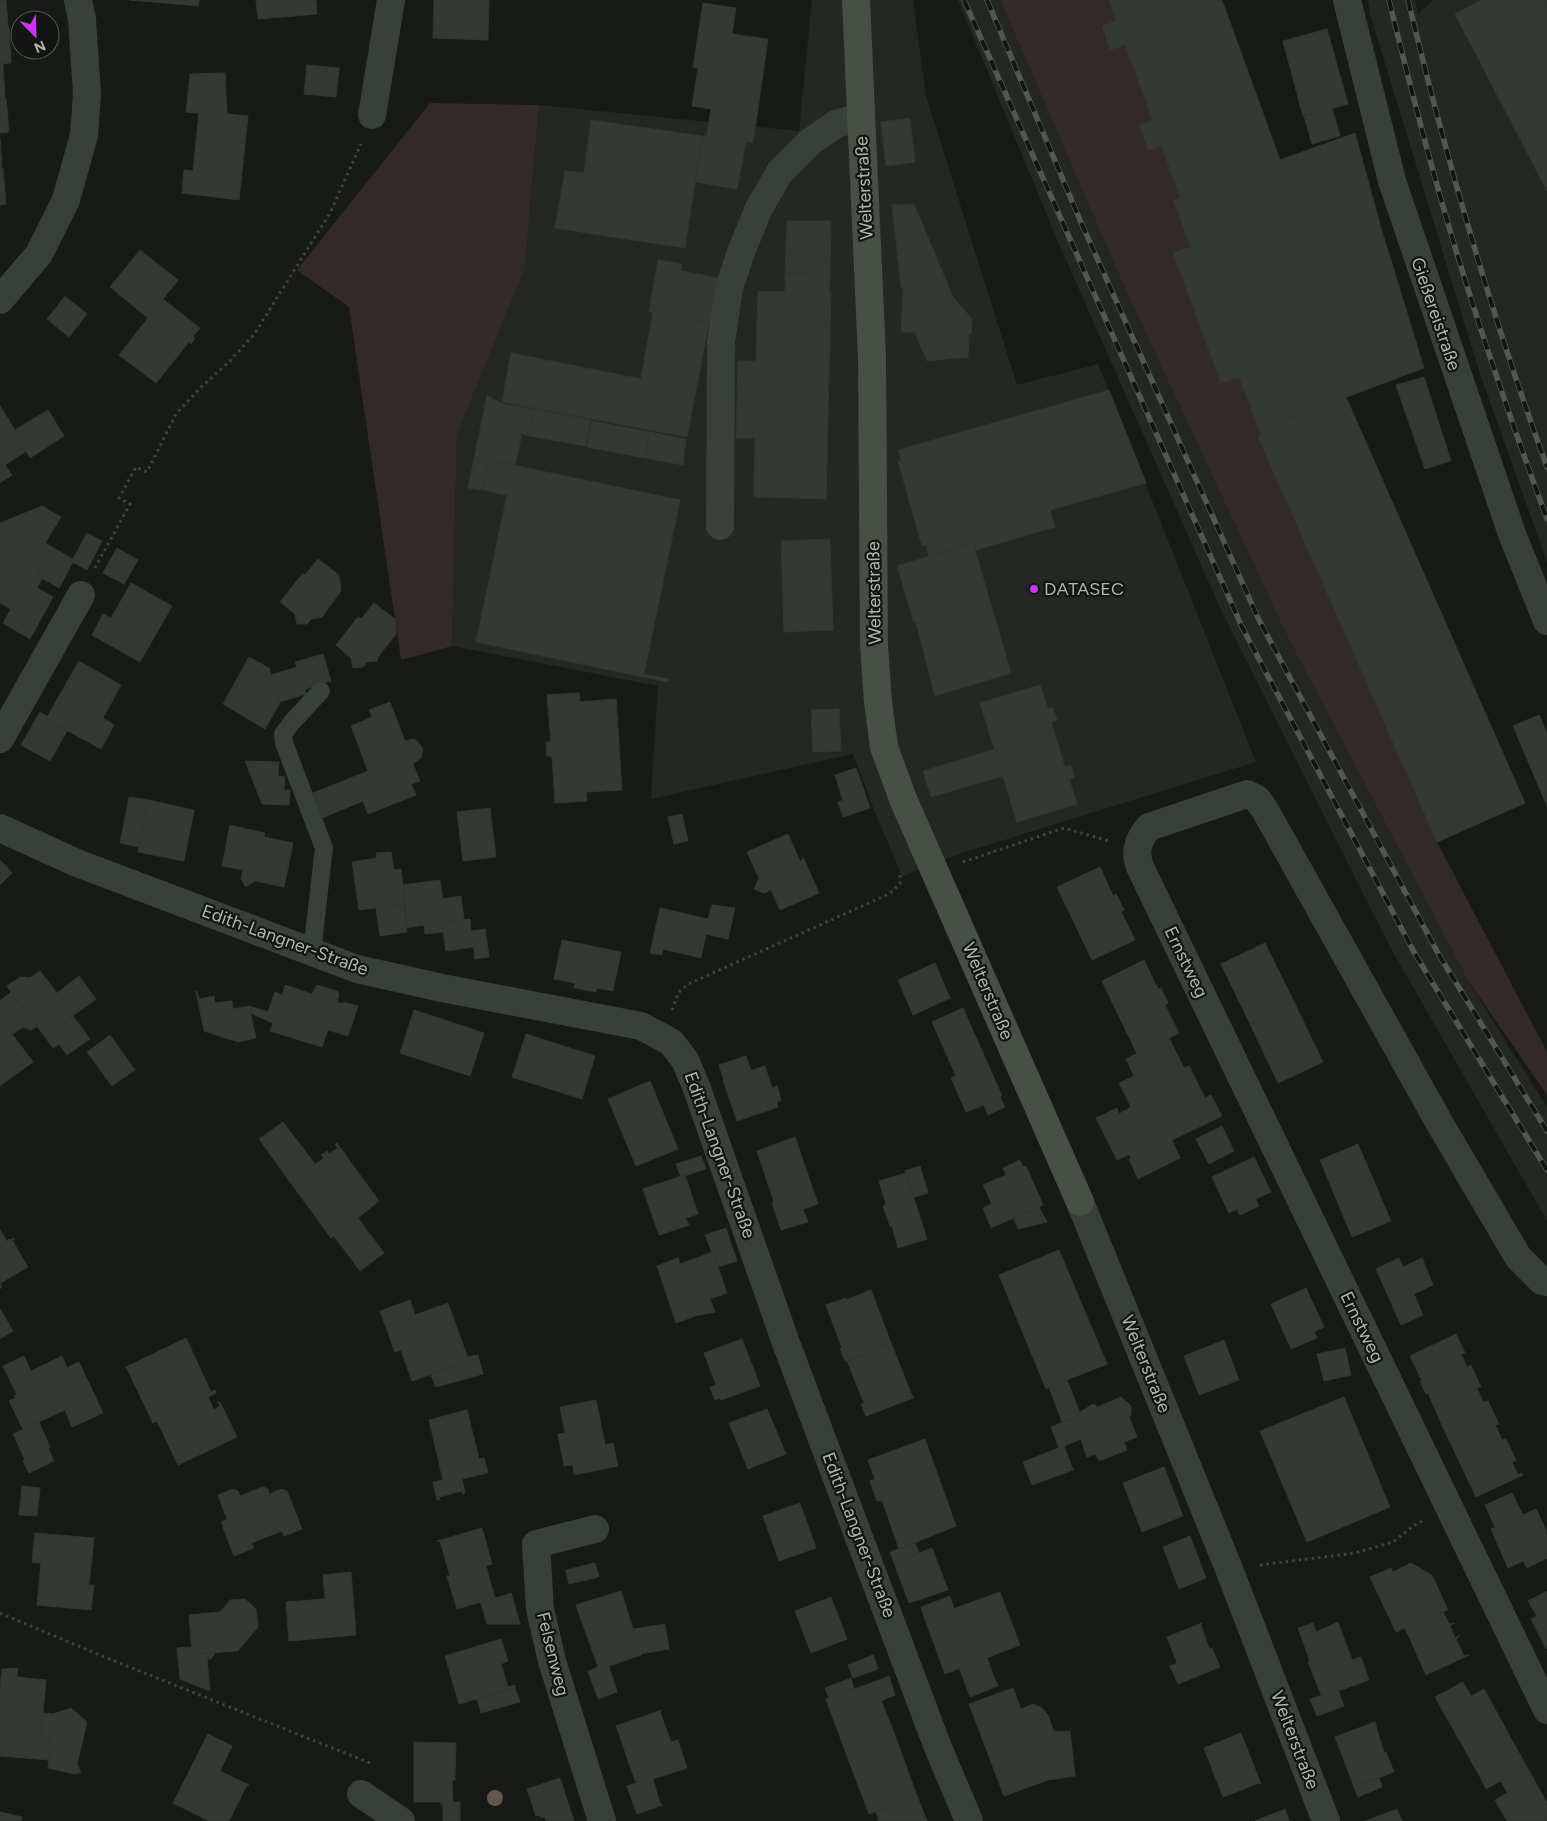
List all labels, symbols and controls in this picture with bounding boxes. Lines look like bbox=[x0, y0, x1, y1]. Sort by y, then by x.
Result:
north arrow bbox=[10, 10, 60, 60]
text: N bbox=[32, 37, 48, 56]
street label: Welterstraße bbox=[850, 136, 878, 240]
street label: Gießereistraße bbox=[1406, 255, 1466, 374]
street label: Welterstraße bbox=[862, 541, 886, 645]
place label: DATASEC bbox=[1044, 578, 1124, 600]
marker: DATASEC bbox=[1028, 583, 1040, 595]
street label: Edith-Langner-Straße bbox=[199, 900, 371, 980]
street label: Ernstweg bbox=[1159, 923, 1213, 1001]
street label: Welterstraße bbox=[958, 939, 1018, 1043]
street label: Edith-Langner-Straße bbox=[680, 1069, 760, 1241]
street label: Ernstweg bbox=[1335, 1288, 1389, 1366]
street label: Welterstraße bbox=[1116, 1312, 1176, 1416]
street label: Edith-Langner-Straße bbox=[817, 1449, 901, 1621]
street label: Felsenweg bbox=[532, 1610, 574, 1698]
street label: Welterstraße bbox=[1266, 1688, 1324, 1792]

